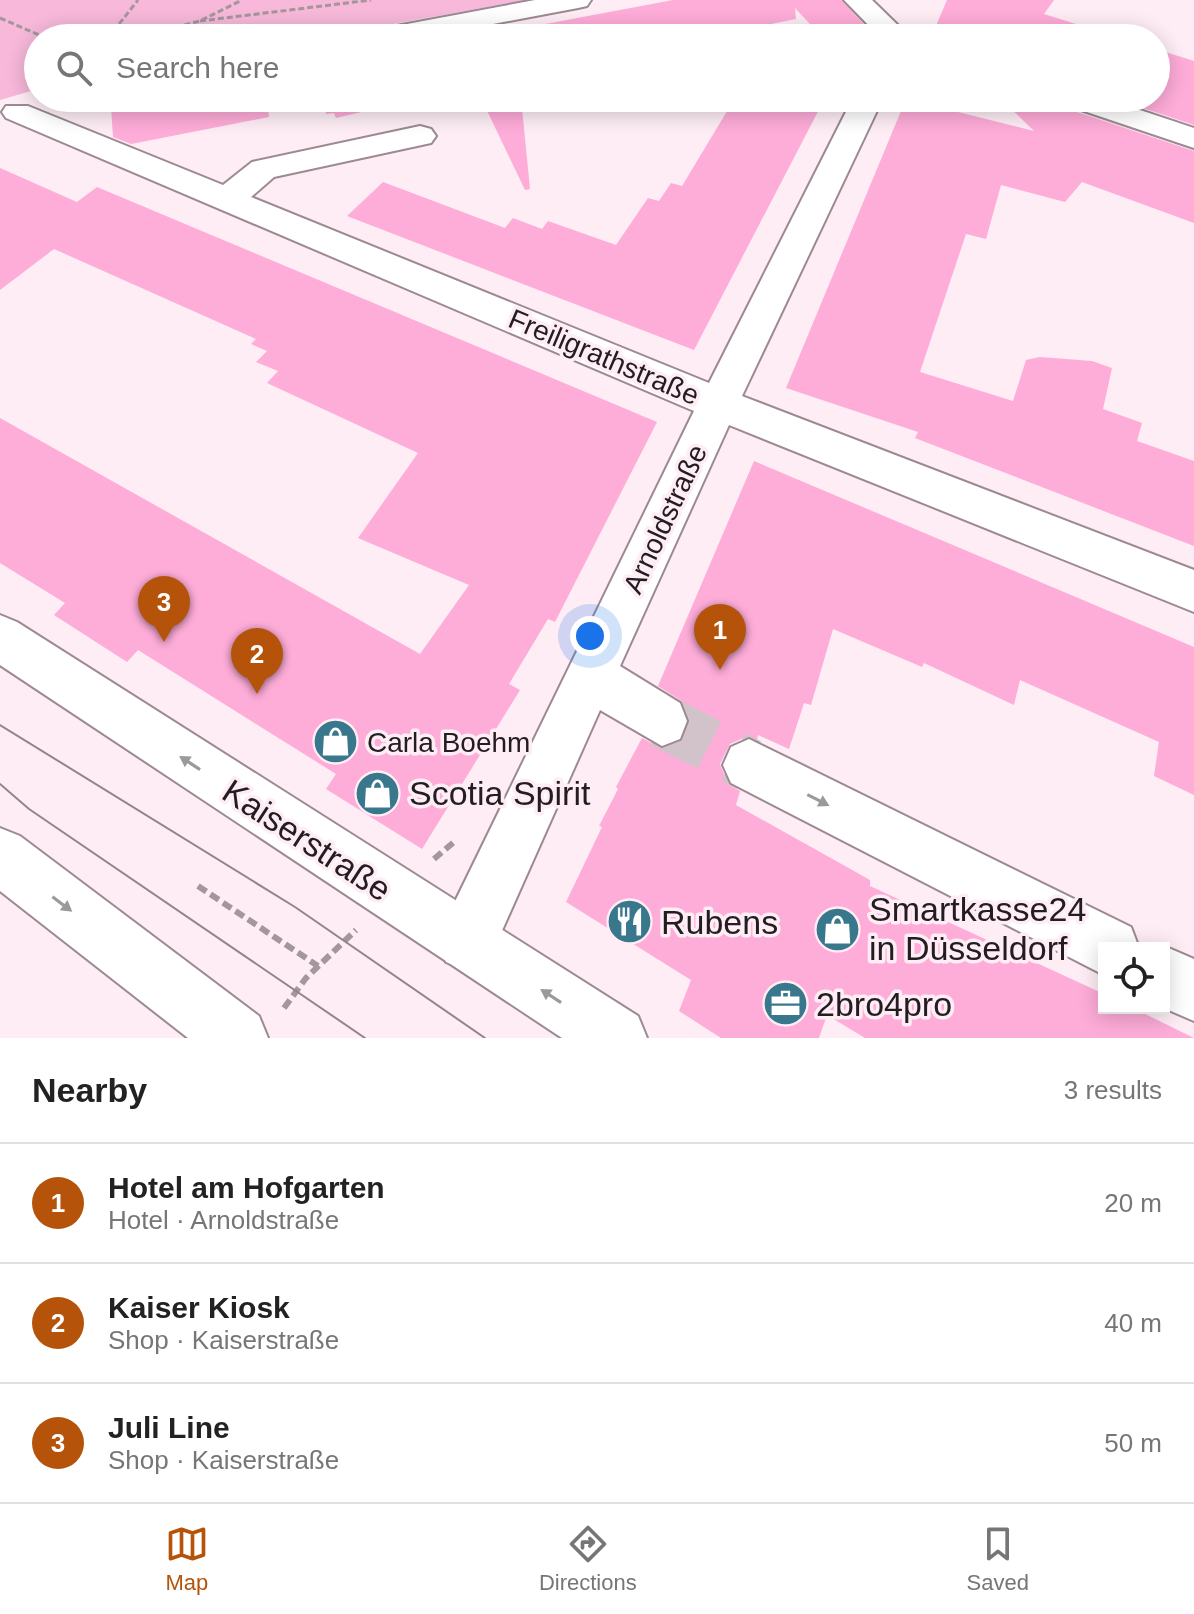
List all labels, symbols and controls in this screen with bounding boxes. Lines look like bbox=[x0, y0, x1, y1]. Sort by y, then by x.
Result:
search box bbox=[24, 24, 1170, 112]
icon: search bbox=[52, 46, 96, 90]
text: Search here bbox=[116, 51, 279, 84]
street label: Freiligrathstraße bbox=[504, 303, 704, 411]
street label: Arnoldstraße bbox=[617, 440, 713, 598]
pin: 3 bbox=[138, 576, 190, 642]
pin: 1 bbox=[694, 604, 746, 670]
your location bbox=[570, 616, 610, 656]
pin: 2 bbox=[231, 628, 283, 694]
shop icon: Carla Boehm bbox=[312, 718, 360, 766]
place label: Carla Boehm bbox=[367, 727, 530, 758]
one-way arrow bbox=[179, 756, 200, 771]
shop icon: Scotia Spirit bbox=[354, 769, 402, 817]
street label: Kaiserstraße bbox=[216, 772, 398, 908]
place label: Scotia Spirit bbox=[409, 774, 591, 812]
one-way arrow bbox=[807, 793, 830, 807]
place label: Smartkasse24 in Düsseldorf bbox=[869, 890, 1086, 967]
one-way arrow bbox=[52, 895, 72, 911]
restaurant icon: Rubens bbox=[606, 898, 654, 946]
place label: Rubens bbox=[661, 903, 778, 941]
shop icon: Smartkasse24 in Düsseldorf bbox=[814, 905, 862, 953]
map controls bbox=[1098, 942, 1170, 1014]
button: locate bbox=[1098, 942, 1170, 1014]
office icon: 2bro4pro bbox=[761, 980, 809, 1028]
place label: 2bro4pro bbox=[816, 985, 952, 1023]
one-way arrow bbox=[540, 988, 561, 1003]
text: Nearby bbox=[32, 1071, 147, 1109]
text: 3 results bbox=[1064, 1075, 1162, 1105]
text: Hotel am Hofgarten bbox=[108, 1171, 385, 1204]
text: 1 bbox=[51, 1188, 65, 1218]
text: 20 m bbox=[1104, 1188, 1162, 1218]
text: Hotel · Arnoldstraße bbox=[108, 1205, 339, 1235]
text: Kaiser Kiosk bbox=[108, 1291, 290, 1324]
text: 2 bbox=[51, 1308, 65, 1338]
text: 40 m bbox=[1104, 1308, 1162, 1338]
text: Shop · Kaiserstraße bbox=[108, 1325, 339, 1355]
text: Juli Line bbox=[108, 1411, 230, 1444]
text: 3 bbox=[51, 1428, 65, 1458]
text: 50 m bbox=[1104, 1428, 1162, 1458]
text: Shop · Kaiserstraße bbox=[108, 1445, 339, 1475]
tab: Map bbox=[165, 1522, 209, 1596]
tab: Directions bbox=[539, 1522, 637, 1596]
tab: Saved bbox=[967, 1522, 1029, 1596]

